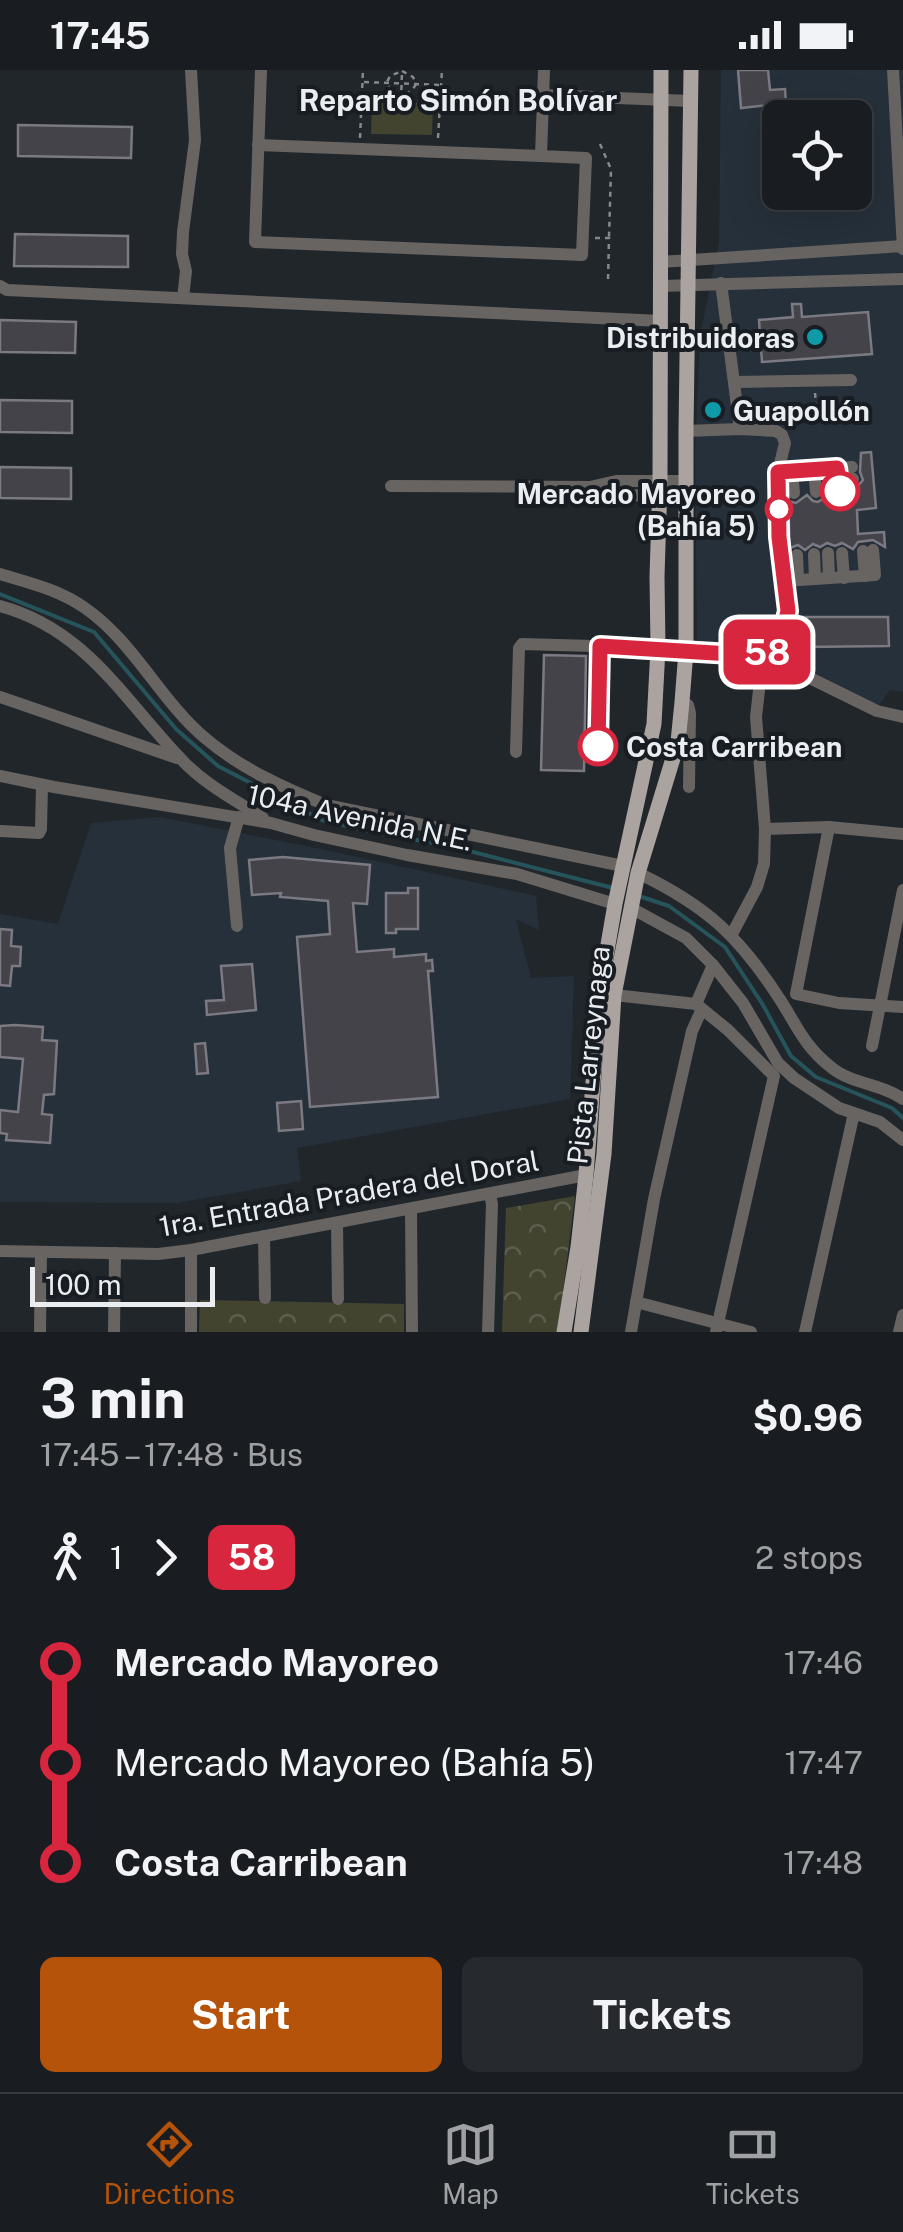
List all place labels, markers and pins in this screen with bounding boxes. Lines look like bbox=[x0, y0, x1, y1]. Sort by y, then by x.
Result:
place label: Distribuidoras bbox=[606, 321, 795, 354]
marker: Distribuidoras bbox=[804, 326, 826, 348]
place label: Guapollón bbox=[733, 394, 870, 427]
marker: Guapollón bbox=[702, 399, 724, 421]
unlabelled marker bbox=[821, 472, 859, 510]
place label: Mercado Mayoreo (Bahía 5) bbox=[516, 477, 756, 542]
marker: Mercado Mayoreo (Bahía 5) bbox=[766, 496, 792, 522]
marker: Costa Carribean bbox=[579, 727, 617, 765]
place label: Costa Carribean bbox=[626, 730, 842, 763]

